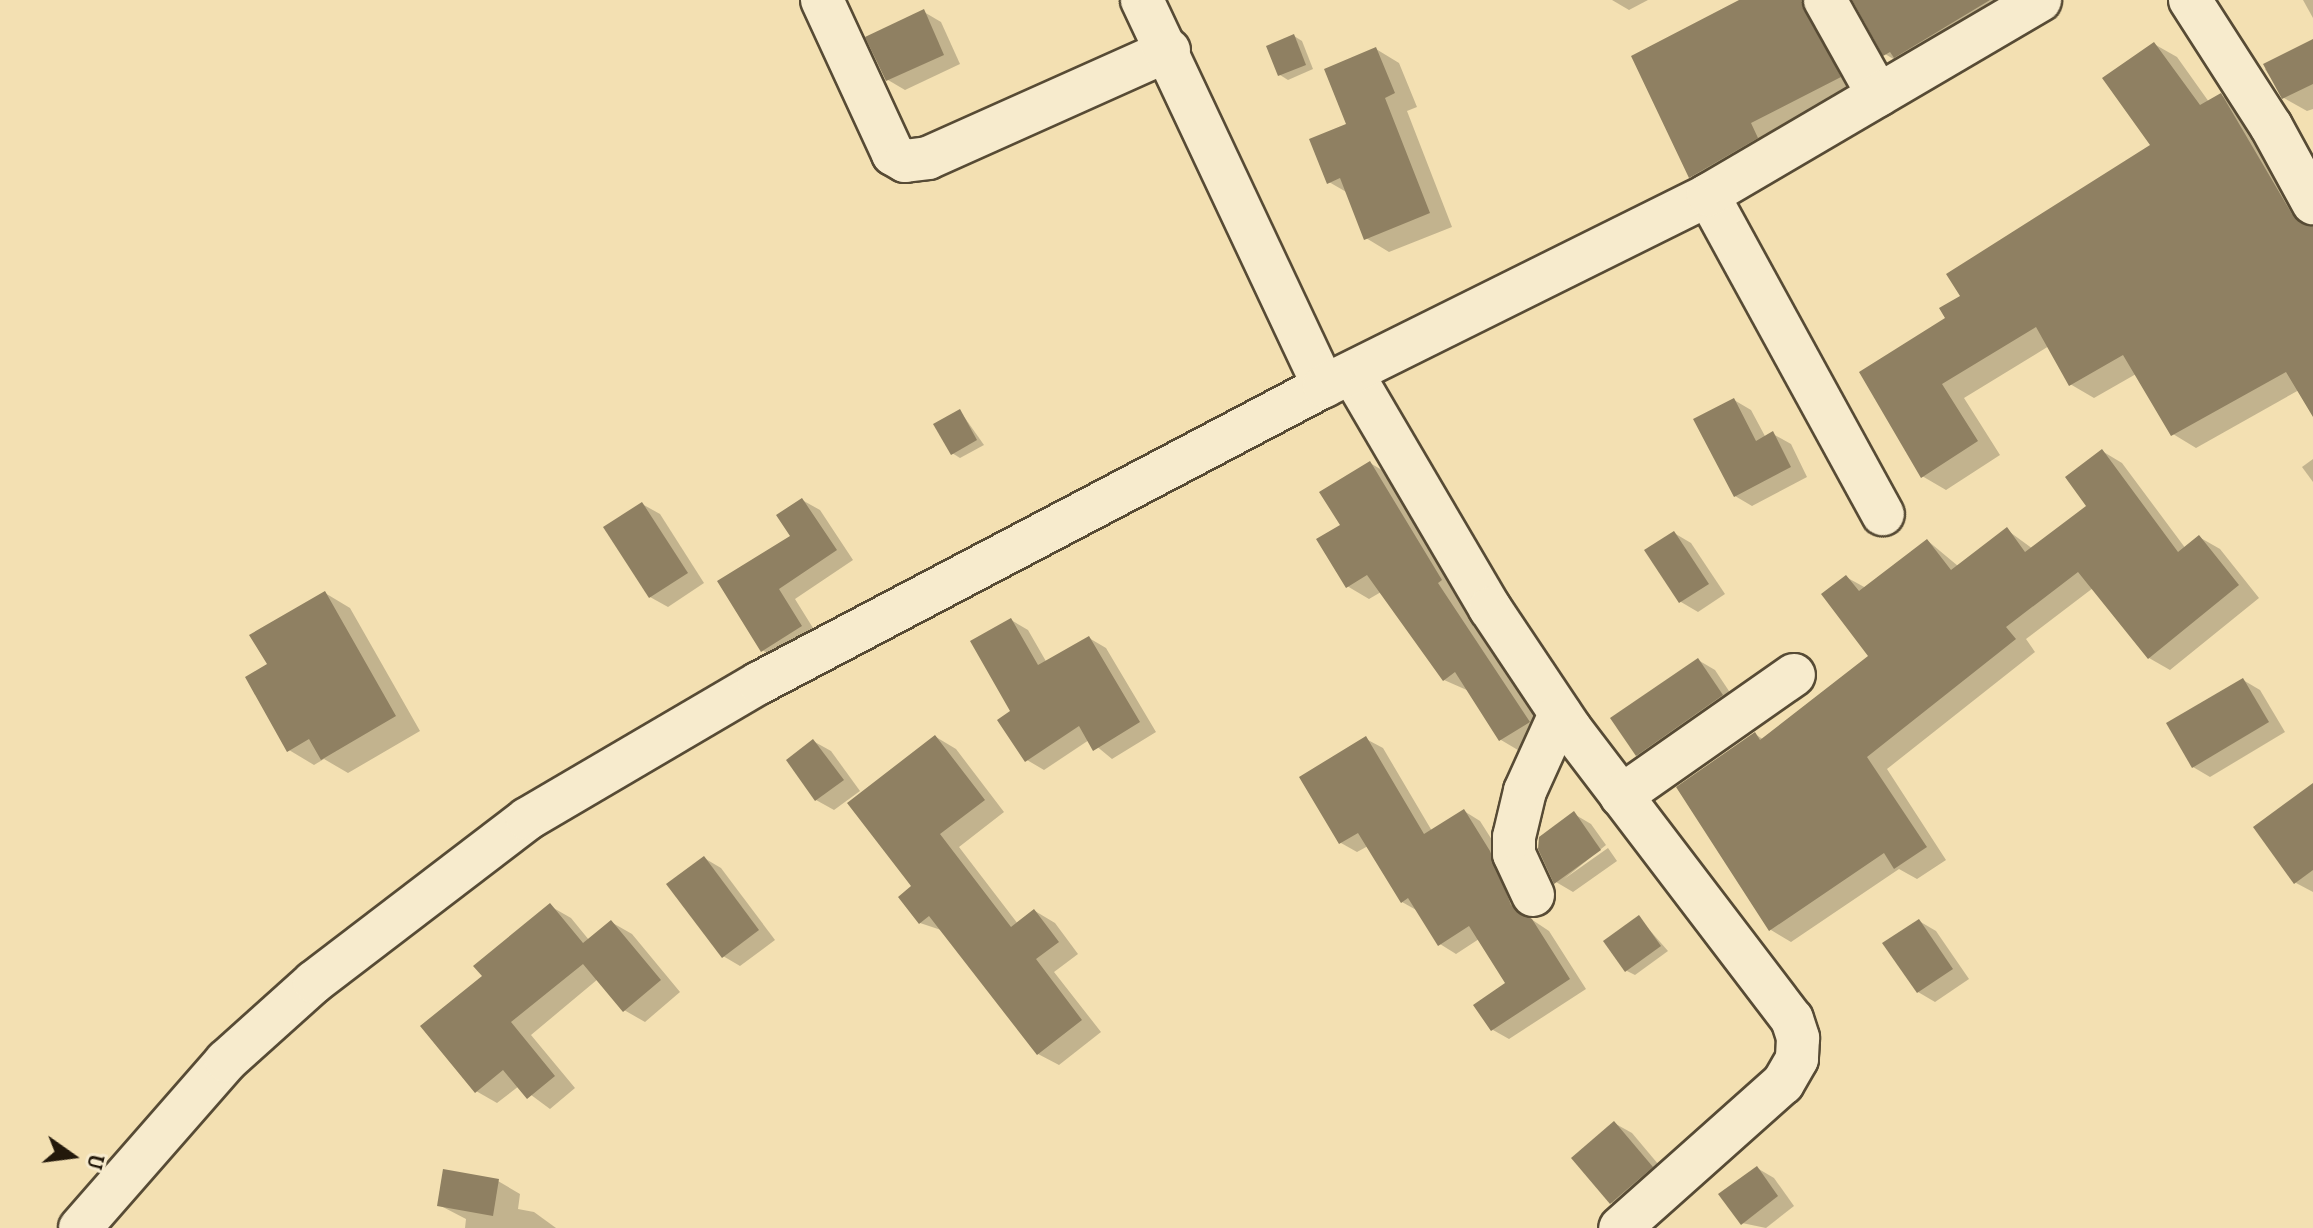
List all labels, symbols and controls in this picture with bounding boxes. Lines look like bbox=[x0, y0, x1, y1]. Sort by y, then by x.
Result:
north arrow bbox=[32, 1116, 112, 1196]
text: U bbox=[79, 1151, 112, 1172]

